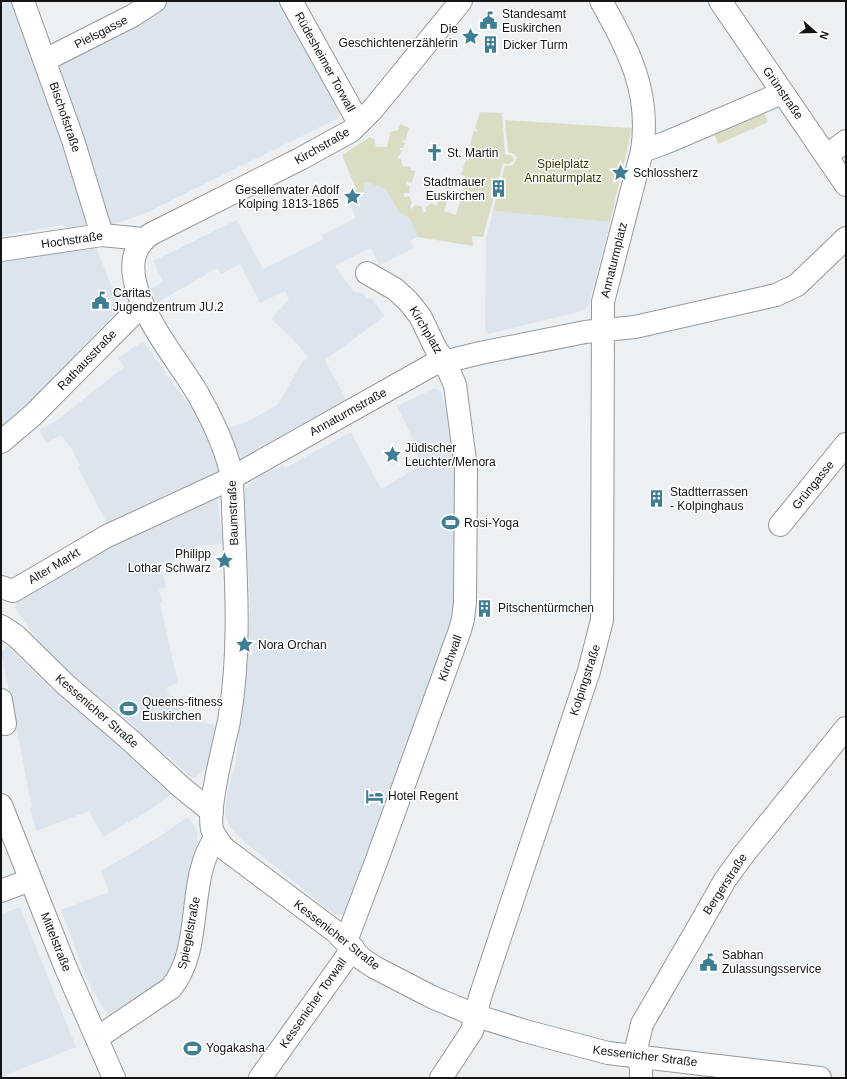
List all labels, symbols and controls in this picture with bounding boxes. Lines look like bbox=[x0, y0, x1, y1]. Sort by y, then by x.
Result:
place label: Standesamt Euskirchen bbox=[502, 7, 567, 35]
street label: Rüdesheimer Torwall bbox=[292, 10, 358, 114]
public building icon: Standesamt Euskirchen bbox=[479, 11, 499, 31]
street label: Pielsgasse bbox=[72, 12, 130, 51]
north arrow bbox=[795, 12, 835, 52]
place label: Die Geschichtenerzählerin bbox=[339, 22, 458, 50]
place icon: Die Geschichtenerzählerin bbox=[461, 26, 481, 46]
text: N bbox=[817, 30, 831, 41]
building icon: Dicker Turm bbox=[480, 35, 500, 55]
place label: Dicker Turm bbox=[503, 38, 568, 52]
street label: Grünstraße bbox=[760, 64, 806, 122]
street label: Bischofstraße bbox=[46, 80, 84, 154]
street label: Kirchstraße bbox=[292, 124, 352, 167]
church icon: St. Martin bbox=[424, 143, 444, 163]
place label: St. Martin bbox=[447, 146, 498, 160]
park label: Spielplatz Annaturmplatz bbox=[524, 157, 602, 185]
place icon: Schlossherz bbox=[610, 163, 630, 183]
place label: Schlossherz bbox=[633, 166, 698, 180]
place label: Stadtmauer Euskirchen bbox=[423, 175, 485, 203]
building icon: Stadtmauer Euskirchen bbox=[488, 179, 508, 199]
place label: Gesellenvater Adolf Kolping 1813-1865 bbox=[235, 183, 340, 211]
place icon: Gesellenvater Adolf Kolping 1813-1865 bbox=[342, 187, 362, 207]
street label: Annaturmplatz bbox=[598, 221, 630, 299]
street label: Hochstraße bbox=[40, 229, 104, 251]
place label: Caritas Jugendzentrum JU.2 bbox=[113, 286, 224, 314]
public building icon: Caritas Jugendzentrum JU.2 bbox=[90, 290, 110, 310]
street label: Kirchplatz bbox=[406, 304, 446, 356]
street label: Rathausstraße bbox=[55, 327, 120, 393]
street label: Annaturmstraße bbox=[307, 385, 389, 439]
place label: Jüdischer Leuchter/Menora bbox=[405, 441, 496, 469]
place icon: Jüdischer Leuchter/Menora bbox=[382, 445, 402, 465]
street label: Grüngasse bbox=[789, 458, 837, 512]
street label: Baumstraße bbox=[225, 480, 241, 546]
place label: Stadtterrassen - Kolpinghaus bbox=[670, 485, 748, 513]
building icon: Stadtterrassen - Kolpinghaus bbox=[647, 489, 667, 509]
sports icon: Rosi-Yoga bbox=[441, 513, 461, 533]
place label: Rosi-Yoga bbox=[464, 516, 519, 530]
street label: Alter Markt bbox=[26, 545, 83, 587]
place label: Philipp Lothar Schwarz bbox=[128, 547, 211, 575]
place icon: Philipp Lothar Schwarz bbox=[214, 551, 234, 571]
building icon: Pitschentürmchen bbox=[475, 598, 495, 618]
place label: Pitschentürmchen bbox=[498, 601, 594, 615]
street label: Kirchwall bbox=[435, 633, 465, 683]
place icon: Nora Orchan bbox=[235, 635, 255, 655]
place label: Nora Orchan bbox=[258, 638, 327, 652]
street label: Kolpingstraße bbox=[567, 642, 603, 717]
street label: Kessenicher Straße bbox=[53, 671, 142, 751]
place label: Queens-fitness Euskirchen bbox=[142, 695, 223, 723]
sports icon: Queens-fitness Euskirchen bbox=[119, 699, 139, 719]
hotel icon: Hotel Regent bbox=[365, 786, 385, 806]
place label: Hotel Regent bbox=[388, 789, 459, 803]
street label: Bergerstraße bbox=[700, 851, 750, 917]
street label: Spiegelstraße bbox=[175, 895, 203, 971]
street label: Kessenicher Straße bbox=[291, 897, 383, 973]
street label: Mittelstraße bbox=[38, 910, 74, 974]
place label: Sabhan Zulassungsservice bbox=[722, 948, 822, 976]
public building icon: Sabhan Zulassungsservice bbox=[699, 952, 719, 972]
street label: Kessenicher Torwall bbox=[277, 955, 349, 1051]
sports icon: Yogakasha bbox=[183, 1038, 203, 1058]
place label: Yogakasha bbox=[206, 1041, 265, 1055]
street label: Kessenicher Straße bbox=[592, 1043, 698, 1069]

